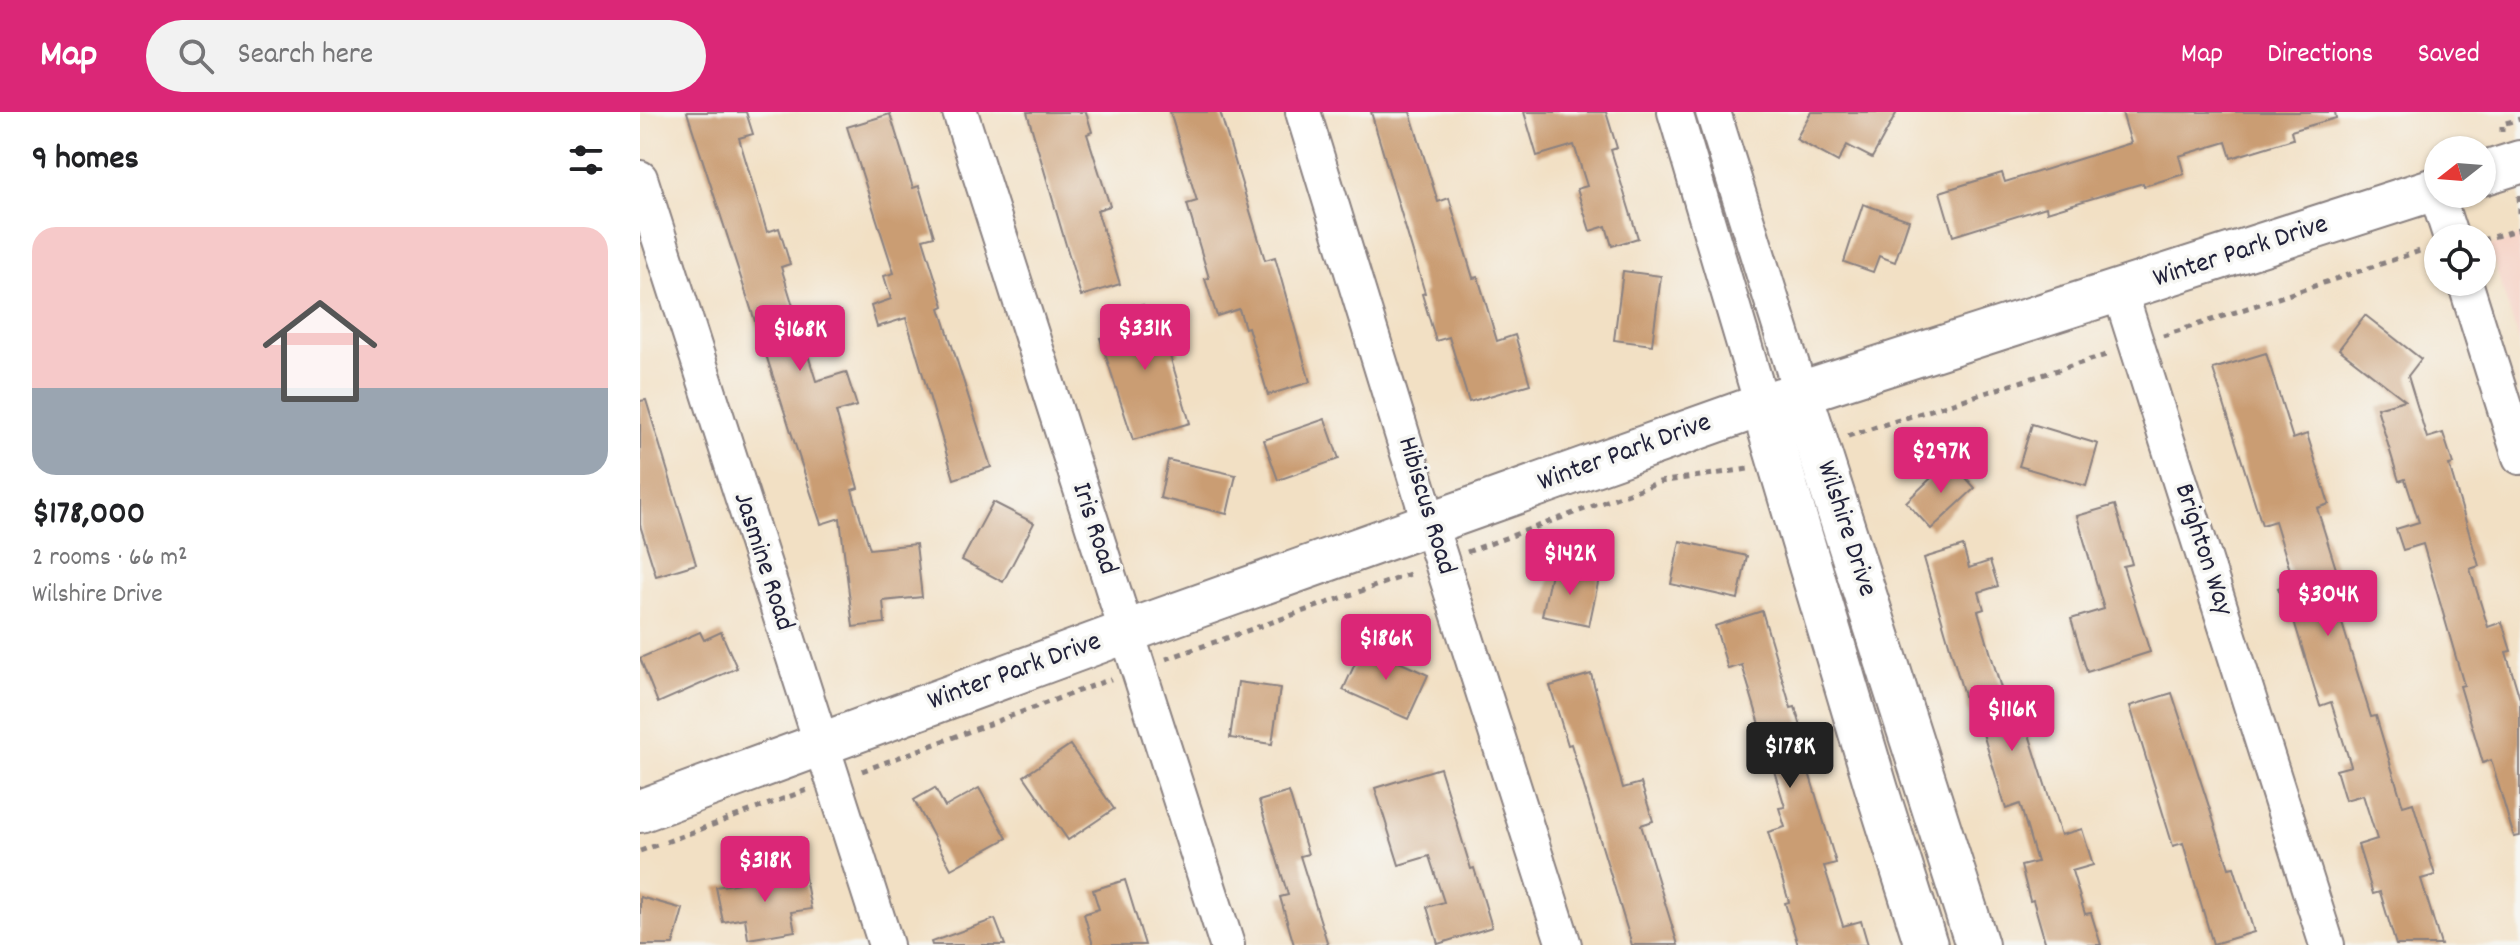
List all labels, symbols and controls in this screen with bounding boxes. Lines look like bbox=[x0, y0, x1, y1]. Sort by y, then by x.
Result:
search box bbox=[146, 20, 706, 92]
text: Map bbox=[40, 29, 98, 84]
icon: search bbox=[174, 34, 218, 78]
text: Search here bbox=[238, 35, 373, 78]
text: Map bbox=[2181, 36, 2223, 76]
text: Directions bbox=[2267, 36, 2373, 76]
text: Saved bbox=[2417, 36, 2480, 76]
text: 9 homes bbox=[32, 136, 139, 185]
north arrow bbox=[2424, 136, 2496, 208]
map controls bbox=[2424, 136, 2496, 296]
icon: filters bbox=[564, 138, 608, 182]
street label: Winter Park Drive bbox=[2148, 206, 2334, 300]
button: locate bbox=[2424, 224, 2496, 296]
icon: home bbox=[248, 279, 392, 423]
pin: $331K bbox=[1089, 304, 1201, 372]
pin: $168K bbox=[744, 305, 856, 373]
text: $331K bbox=[1118, 311, 1172, 348]
text: $168K bbox=[773, 312, 827, 349]
street label: Winter Park Drive bbox=[1533, 404, 1717, 504]
pin: $297K bbox=[1885, 427, 1997, 495]
street label: Hibiscus Road bbox=[1385, 432, 1465, 580]
text: $297K bbox=[1912, 434, 1970, 471]
street label: Wilshire Drive bbox=[1804, 456, 1886, 602]
street label: Iris Road bbox=[1059, 478, 1127, 580]
street label: Brighton Way bbox=[2162, 479, 2242, 622]
street label: Jasmine Road bbox=[721, 488, 803, 636]
text: $178,000 bbox=[32, 491, 145, 540]
pin: $142K bbox=[1514, 529, 1626, 597]
text: $142K bbox=[1543, 536, 1597, 573]
text: 2 rooms · 66 m² bbox=[32, 540, 188, 577]
pin: $304K bbox=[2272, 570, 2384, 638]
text: Wilshire Drive bbox=[32, 577, 163, 614]
text: $304K bbox=[2297, 577, 2359, 614]
pin: $186K bbox=[1330, 614, 1442, 682]
text: $186K bbox=[1359, 621, 1413, 658]
street label: Winter Park Drive bbox=[923, 623, 1107, 723]
pin: $116K bbox=[1956, 685, 2068, 753]
text: $116K bbox=[1987, 692, 2037, 729]
pin: $178K bbox=[1734, 722, 1846, 790]
text: $178K bbox=[1764, 729, 1816, 766]
pin: $318K bbox=[709, 836, 821, 904]
text: $318K bbox=[739, 843, 791, 880]

